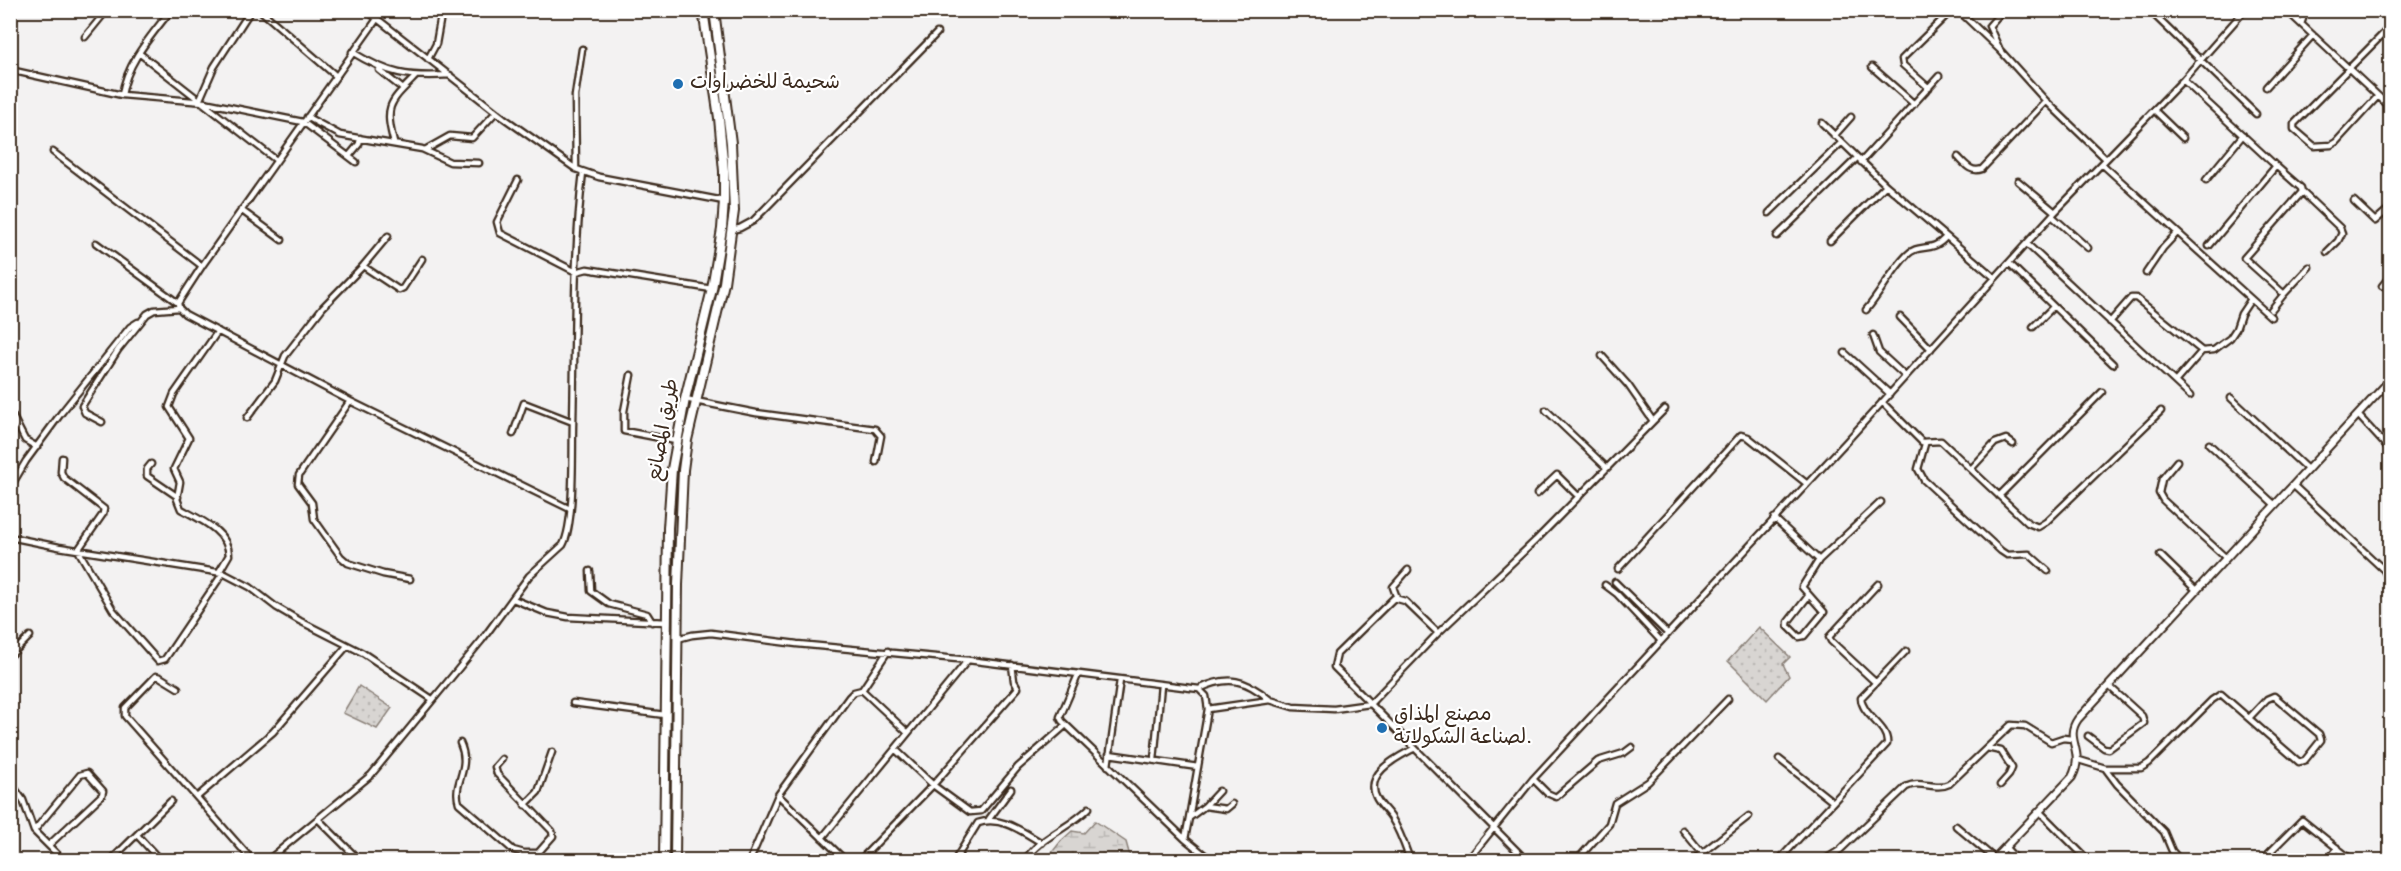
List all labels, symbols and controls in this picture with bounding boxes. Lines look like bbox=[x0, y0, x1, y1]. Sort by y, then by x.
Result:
place label: شحيمة للخضراوات bbox=[690, 72, 840, 96]
marker: شحيمة للخضراوات bbox=[671, 77, 685, 91]
street label: طريق المصانع bbox=[644, 377, 685, 483]
place label: مصنع المذاق لصناعة الشكولاتة. bbox=[1394, 704, 1532, 751]
marker: مصنع المذاق لصناعة الشكولاتة. bbox=[1375, 721, 1389, 735]

